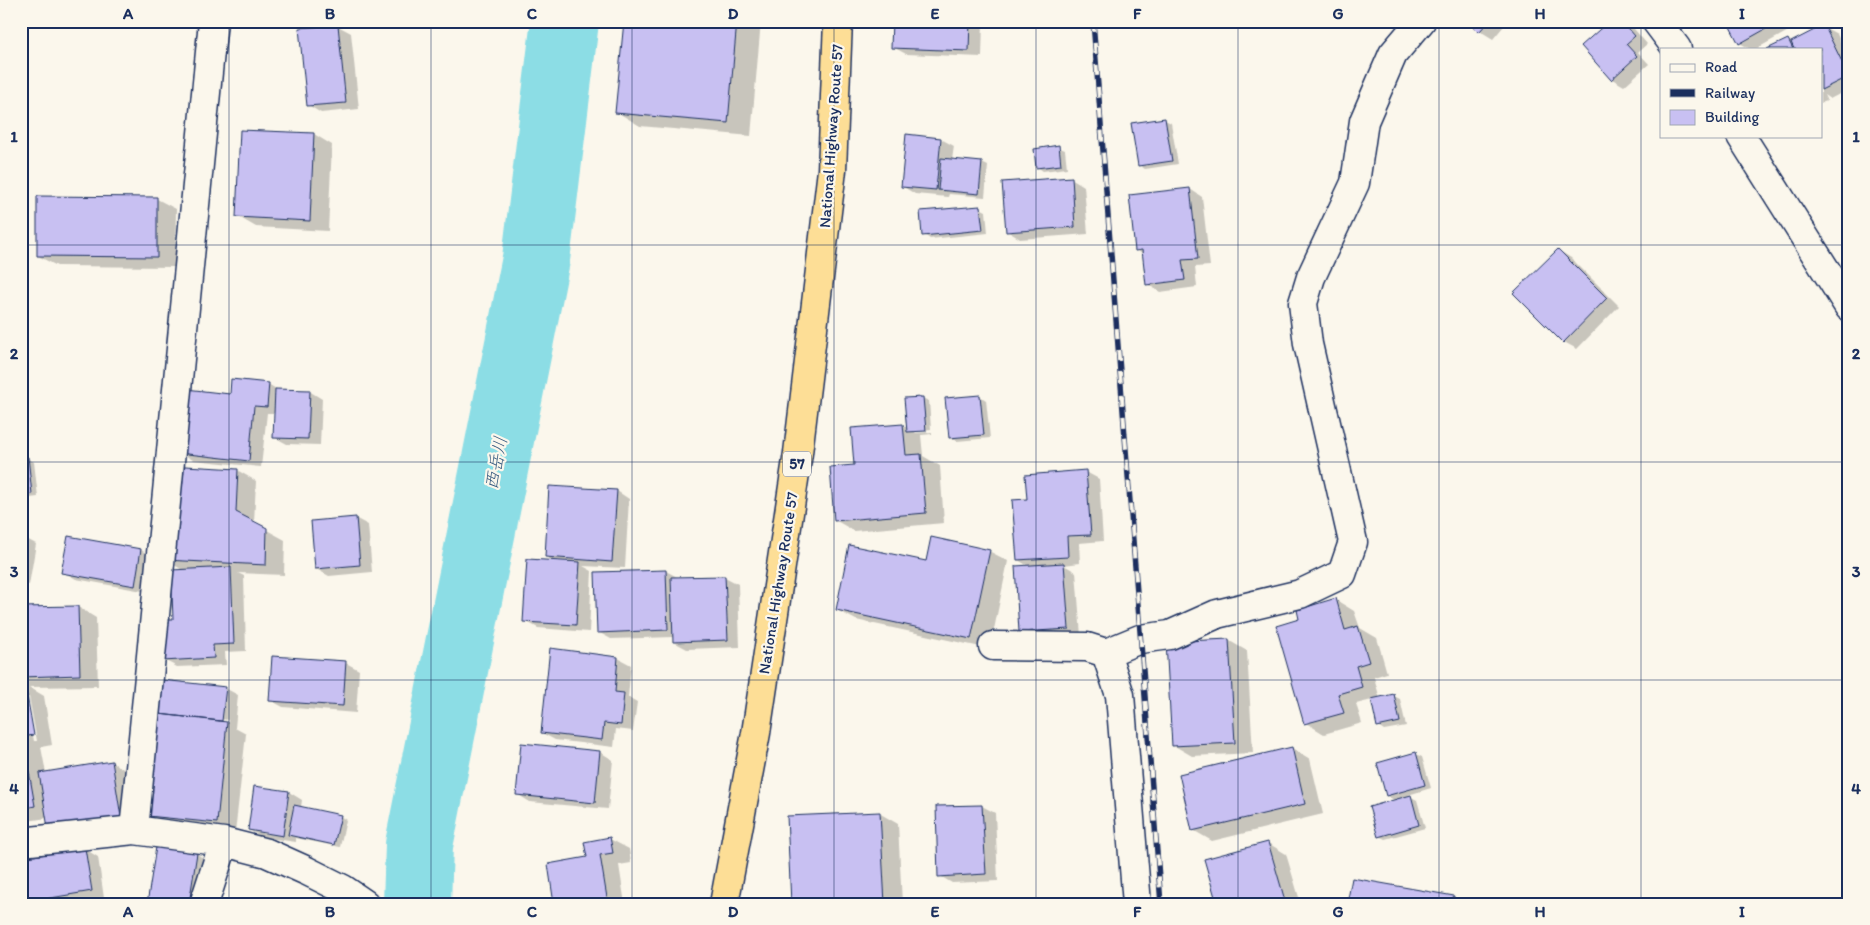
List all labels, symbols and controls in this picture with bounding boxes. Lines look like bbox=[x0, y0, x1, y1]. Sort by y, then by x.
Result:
text: A bbox=[122, 4, 134, 23]
text: B bbox=[325, 4, 336, 23]
text: C bbox=[527, 4, 538, 23]
text: D bbox=[728, 4, 739, 23]
text: E bbox=[931, 4, 940, 23]
text: F bbox=[1133, 4, 1142, 23]
text: G bbox=[1332, 4, 1344, 23]
text: H bbox=[1534, 4, 1546, 23]
text: I bbox=[1739, 4, 1745, 23]
street label: National Highway Route 57 bbox=[815, 43, 847, 229]
legend bbox=[1660, 48, 1822, 138]
text: Road bbox=[1705, 58, 1738, 76]
text: Railway bbox=[1705, 84, 1755, 102]
text: Building bbox=[1705, 108, 1759, 126]
text: 1 bbox=[10, 127, 18, 146]
text: 1 bbox=[1852, 127, 1860, 146]
text: 2 bbox=[10, 344, 19, 363]
text: 2 bbox=[1852, 344, 1861, 363]
water label: 西岳川 bbox=[480, 434, 512, 492]
road number: 57 bbox=[783, 452, 811, 476]
street label: National Highway Route 57 bbox=[754, 490, 802, 675]
text: 3 bbox=[10, 562, 19, 581]
text: 3 bbox=[1852, 562, 1861, 581]
text: 4 bbox=[9, 779, 19, 798]
text: 4 bbox=[1851, 779, 1861, 798]
text: A bbox=[122, 902, 134, 921]
text: B bbox=[325, 902, 336, 921]
text: C bbox=[527, 902, 538, 921]
text: D bbox=[728, 902, 739, 921]
text: E bbox=[931, 902, 940, 921]
text: F bbox=[1133, 902, 1142, 921]
text: G bbox=[1332, 902, 1344, 921]
text: H bbox=[1534, 902, 1546, 921]
text: I bbox=[1739, 902, 1745, 921]

